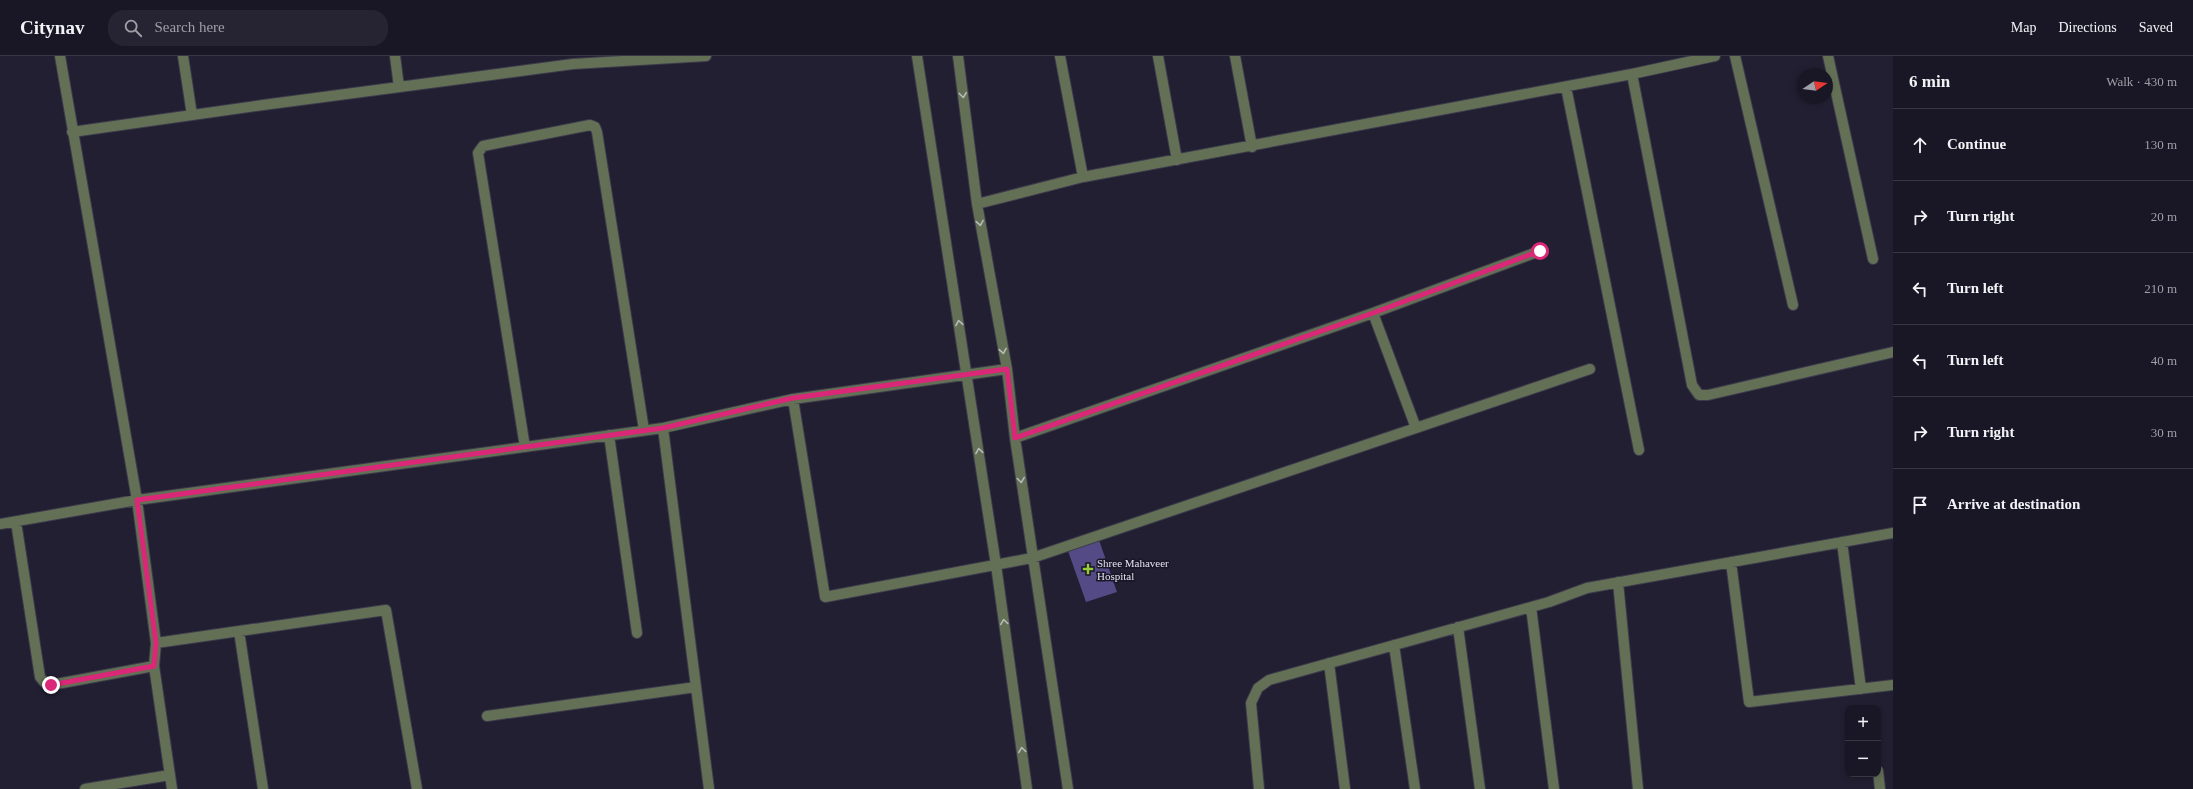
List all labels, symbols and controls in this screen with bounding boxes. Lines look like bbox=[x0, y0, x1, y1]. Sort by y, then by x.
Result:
search box bbox=[108, 10, 388, 46]
text: Citynav bbox=[20, 17, 84, 38]
icon: search bbox=[122, 17, 144, 39]
text: Search here bbox=[154, 19, 225, 35]
text: Map bbox=[2011, 20, 2036, 35]
text: Directions bbox=[2058, 20, 2117, 35]
text: Saved bbox=[2139, 20, 2173, 35]
north arrow bbox=[1797, 68, 1833, 104]
text: 6 min bbox=[1909, 72, 1950, 91]
text: Walk · 430 m bbox=[2106, 74, 2177, 89]
one-way arrow bbox=[958, 92, 967, 98]
icon: ahead bbox=[1909, 134, 1931, 156]
text: Continue bbox=[1947, 136, 2006, 152]
text: 130 m bbox=[2144, 137, 2177, 152]
icon: right bbox=[1909, 206, 1931, 228]
text: Turn right bbox=[1947, 208, 2014, 224]
text: 20 m bbox=[2151, 209, 2177, 224]
one-way arrow bbox=[975, 220, 984, 227]
route start bbox=[1531, 242, 1549, 260]
icon: left bbox=[1909, 278, 1931, 300]
text: Turn left bbox=[1947, 280, 2004, 296]
text: 210 m bbox=[2144, 281, 2177, 296]
one-way arrow bbox=[955, 320, 964, 326]
one-way arrow bbox=[999, 348, 1007, 354]
icon: left bbox=[1909, 350, 1931, 372]
text: Turn left bbox=[1947, 352, 2004, 368]
text: 40 m bbox=[2151, 353, 2177, 368]
icon: right bbox=[1909, 422, 1931, 444]
text: Turn right bbox=[1947, 424, 2014, 440]
text: 30 m bbox=[2151, 425, 2177, 440]
one-way arrow bbox=[975, 448, 983, 455]
one-way arrow bbox=[1016, 477, 1025, 483]
icon: arrive bbox=[1909, 494, 1931, 516]
text: Arrive at destination bbox=[1947, 496, 2080, 512]
place label: Shree Mahaveer Hospital bbox=[1097, 557, 1169, 582]
marker: Shree Mahaveer Hospital bbox=[1082, 563, 1094, 575]
one-way arrow bbox=[1000, 619, 1009, 625]
route end bbox=[42, 676, 60, 694]
map controls bbox=[1845, 705, 1881, 777]
button: + bbox=[1845, 705, 1881, 741]
button: − bbox=[1845, 741, 1881, 777]
one-way arrow bbox=[1018, 747, 1027, 753]

